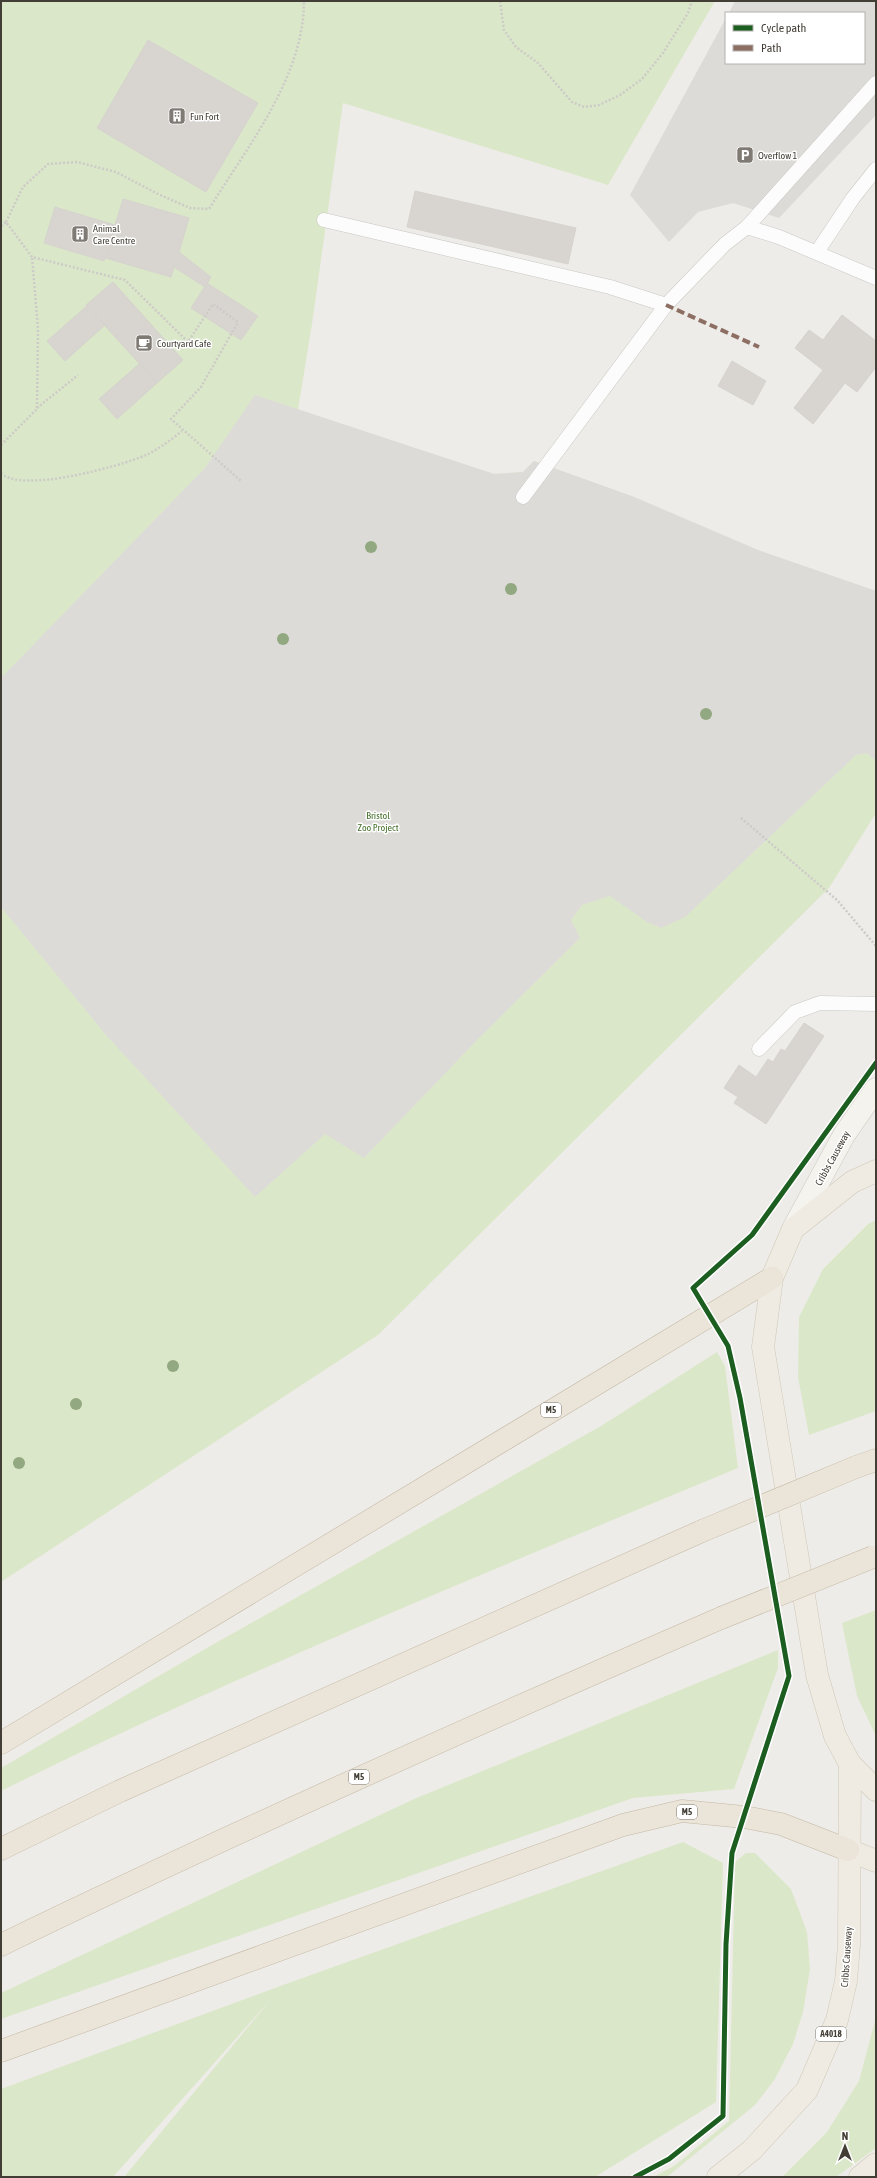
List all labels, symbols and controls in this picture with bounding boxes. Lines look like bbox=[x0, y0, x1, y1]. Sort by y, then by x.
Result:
legend bbox=[725, 12, 865, 64]
text: Cycle path bbox=[761, 21, 806, 35]
text: Path bbox=[761, 41, 782, 55]
building icon: Fun Fort bbox=[167, 106, 187, 126]
place label: Fun Fort bbox=[190, 111, 219, 122]
parking icon: Overflow 1 bbox=[735, 145, 755, 165]
place label: Overflow 1 bbox=[758, 150, 797, 161]
place label: Animal Care Centre bbox=[93, 223, 136, 246]
building icon: Animal Care Centre bbox=[70, 224, 90, 244]
cafe icon: Courtyard Cafe bbox=[134, 333, 154, 353]
place label: Courtyard Cafe bbox=[157, 338, 211, 349]
park label: Bristol Zoo Project bbox=[357, 810, 399, 833]
street label: Cribbs Causeway bbox=[813, 1129, 852, 1187]
road number: M5 bbox=[541, 1403, 561, 1417]
road number: M5 bbox=[349, 1770, 369, 1784]
road number: M5 bbox=[677, 1805, 697, 1819]
street label: Cribbs Causeway bbox=[839, 1926, 854, 1988]
road number: A4018 bbox=[816, 2027, 846, 2041]
north arrow bbox=[825, 2126, 865, 2166]
text: N bbox=[842, 2130, 848, 2142]

